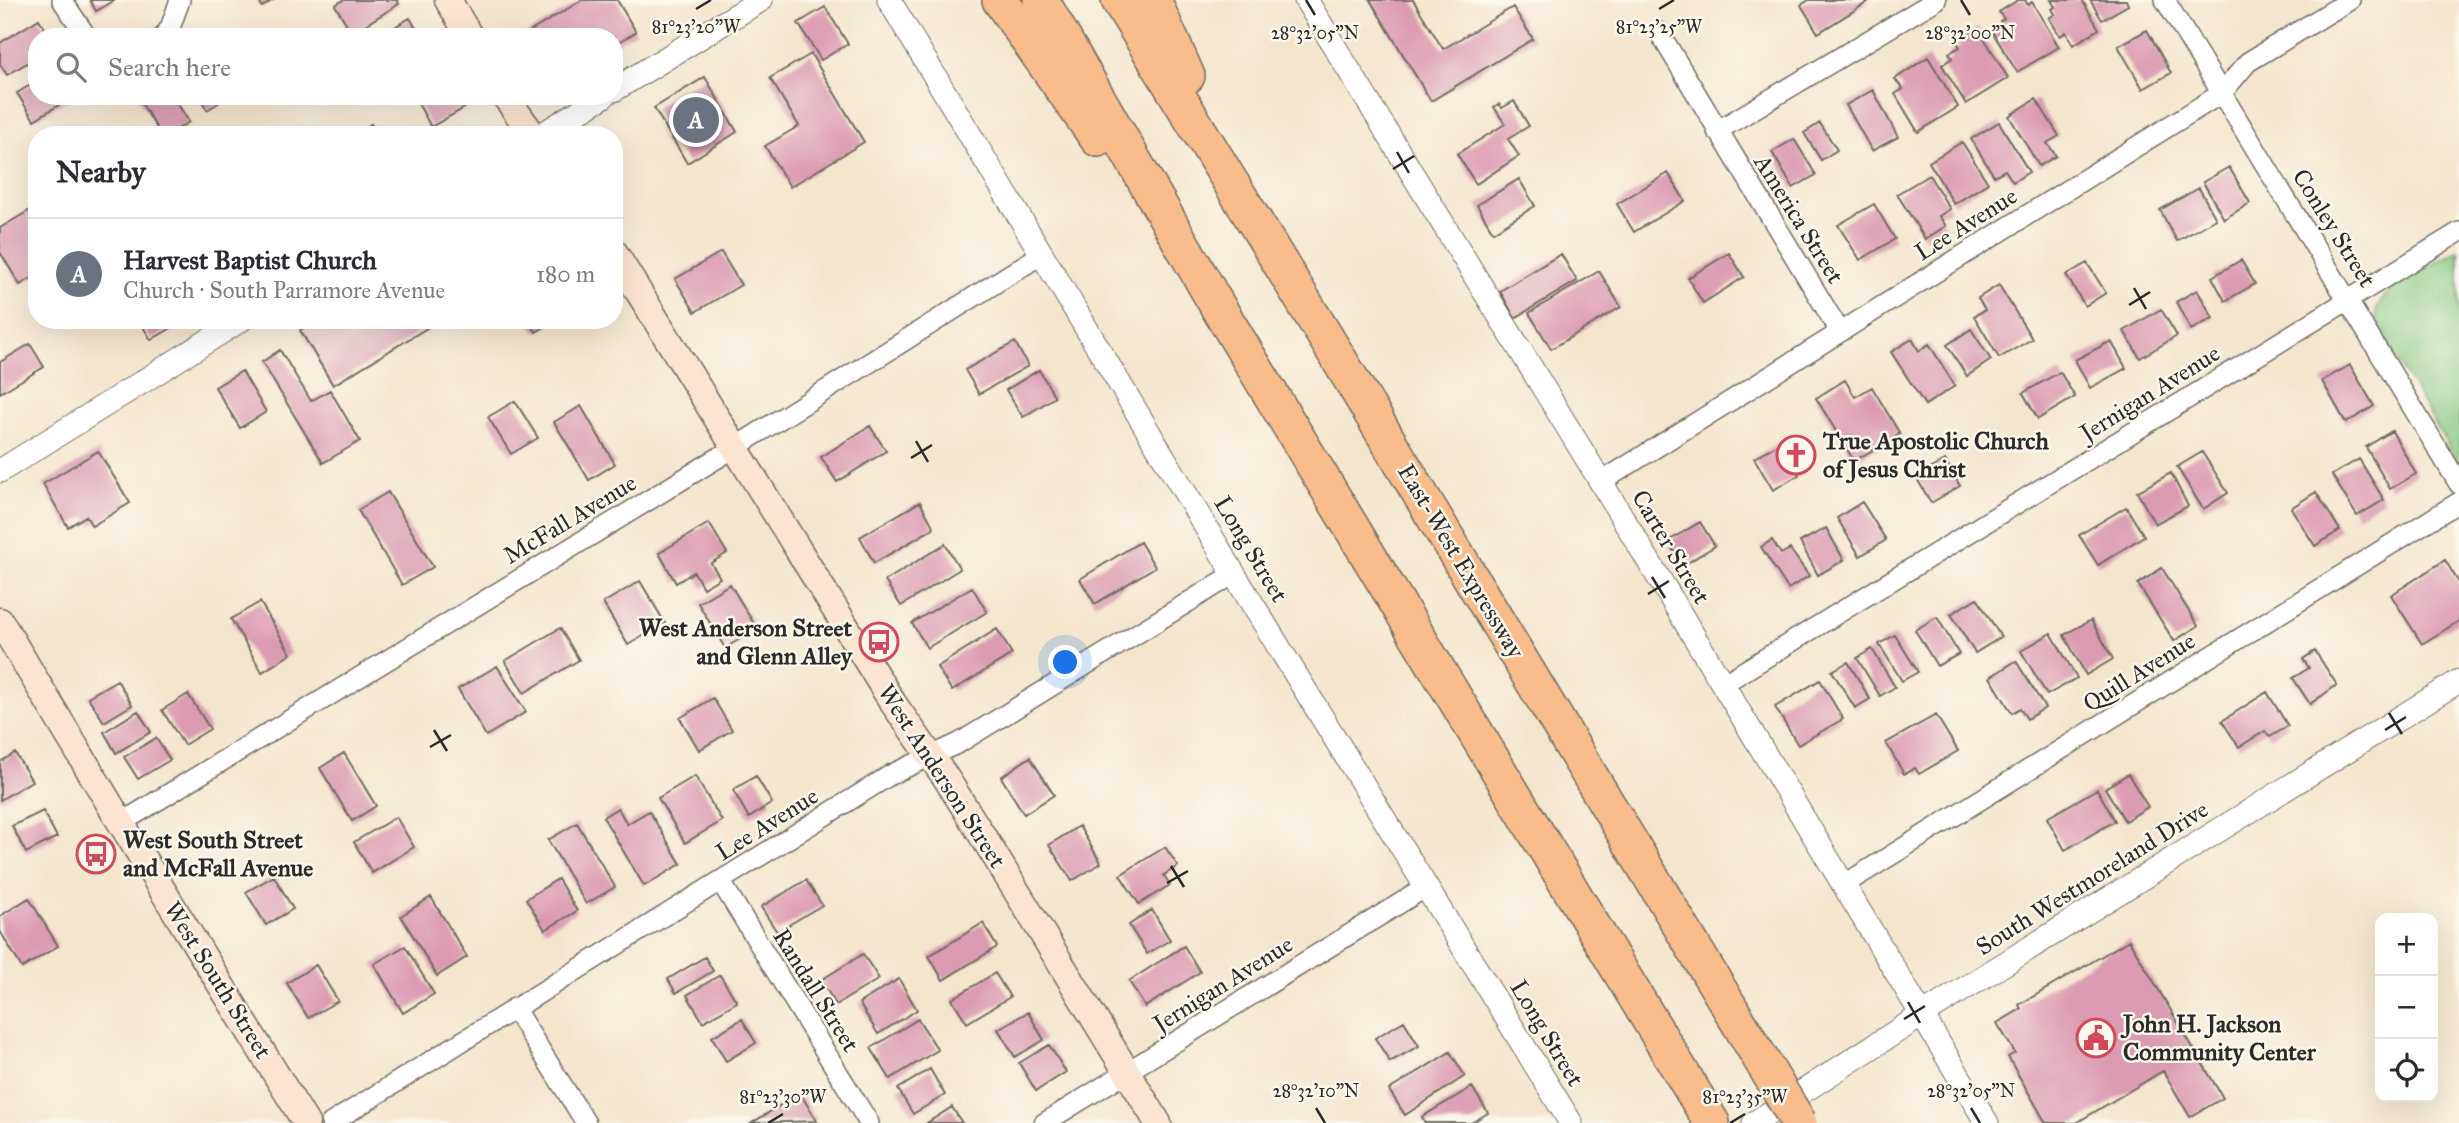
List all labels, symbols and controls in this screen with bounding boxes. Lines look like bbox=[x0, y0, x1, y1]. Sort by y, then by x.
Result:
text: 81°23'20"W bbox=[652, 16, 741, 38]
text: 81°23'25"W bbox=[1616, 16, 1703, 38]
text: 28°32'05"N bbox=[1271, 22, 1359, 44]
text: 28°32'00"N bbox=[1925, 22, 2015, 44]
search box bbox=[28, 28, 623, 105]
icon: search bbox=[52, 48, 90, 86]
text: Search here bbox=[108, 51, 231, 83]
pin: A bbox=[673, 94, 719, 146]
street label: America Street bbox=[1747, 148, 1851, 290]
text: Nearby bbox=[56, 154, 146, 190]
street label: Conley Street bbox=[2286, 163, 2382, 293]
street label: Lee Avenue bbox=[1909, 181, 2023, 267]
text: Harvest Baptist Church bbox=[123, 244, 377, 276]
text: A bbox=[71, 260, 87, 288]
text: 180 m bbox=[536, 260, 595, 288]
text: Church · South Parramore Avenue bbox=[123, 276, 445, 304]
street label: Jernigan Avenue bbox=[2072, 338, 2226, 450]
place label: True Apostolic Church of Jesus Christ bbox=[1822, 426, 2049, 484]
church icon: True Apostolic Church of Jesus Christ bbox=[1775, 434, 1817, 476]
street label: East-West Expressway bbox=[1391, 458, 1531, 664]
street label: McFall Avenue bbox=[498, 468, 642, 570]
street label: Carter Street bbox=[1625, 485, 1717, 610]
street label: Long Street bbox=[1208, 490, 1295, 608]
place label: West Anderson Street and Glenn Alley bbox=[639, 613, 854, 671]
bus stop icon: West Anderson Street and Glenn Alley bbox=[858, 621, 900, 663]
street label: Quill Avenue bbox=[2077, 626, 2201, 718]
your location bbox=[1048, 645, 1082, 679]
street label: West Anderson Street bbox=[871, 678, 1013, 874]
street label: Lee Avenue bbox=[710, 781, 824, 867]
street label: South Westmoreland Drive bbox=[1970, 794, 2214, 962]
place label: West South Street and McFall Avenue bbox=[123, 825, 313, 883]
bus stop icon: West South Street and McFall Avenue bbox=[75, 833, 117, 875]
street label: West South Street bbox=[158, 896, 279, 1065]
map controls bbox=[2375, 913, 2438, 1102]
button: + bbox=[2375, 913, 2438, 976]
street label: Randall Street bbox=[766, 923, 866, 1058]
street label: Jernigan Avenue bbox=[1145, 929, 1299, 1041]
street label: Long Street bbox=[1504, 974, 1591, 1092]
button: − bbox=[2375, 976, 2438, 1039]
place label: John H. Jackson Community Center bbox=[2120, 1009, 2317, 1067]
public building icon: John H. Jackson Community Center bbox=[2075, 1017, 2117, 1059]
button: locate bbox=[2375, 1039, 2438, 1102]
text: 28°32'10"N bbox=[1273, 1080, 1359, 1102]
text: 28°32'05"N bbox=[1927, 1080, 2015, 1102]
text: 81°23'30"W bbox=[740, 1086, 827, 1108]
text: 81°23'35"W bbox=[1703, 1086, 1788, 1108]

